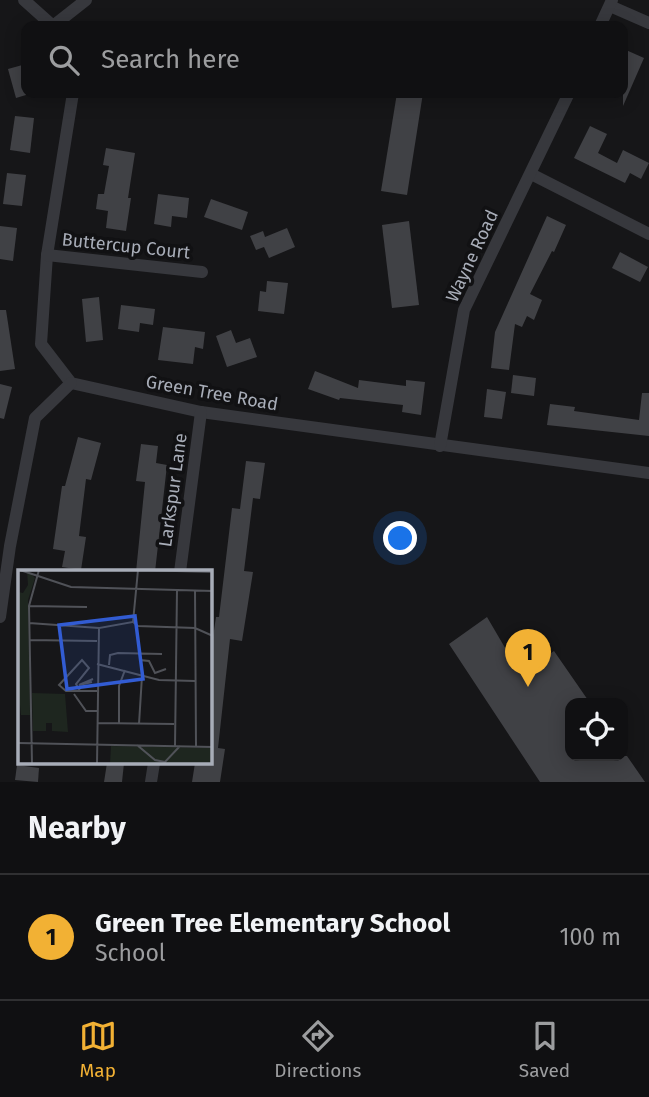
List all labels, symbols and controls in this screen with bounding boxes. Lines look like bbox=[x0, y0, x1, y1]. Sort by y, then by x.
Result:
search box bbox=[21, 21, 628, 98]
icon: search bbox=[45, 41, 83, 79]
text: Search here bbox=[101, 44, 240, 75]
street label: Wayne Road bbox=[441, 206, 503, 306]
street label: Buttercup Court bbox=[61, 228, 192, 264]
street label: Green Tree Road bbox=[144, 371, 280, 415]
street label: Larkspur Lane bbox=[154, 432, 192, 548]
your location bbox=[383, 521, 417, 555]
inset map bbox=[18, 570, 212, 764]
pin: 1 bbox=[505, 629, 551, 687]
map controls bbox=[565, 698, 628, 761]
button: locate bbox=[565, 698, 628, 761]
text: Nearby bbox=[28, 810, 126, 846]
text: Green Tree Elementary School bbox=[95, 908, 450, 939]
text: 1 bbox=[46, 923, 56, 951]
text: 100 m bbox=[560, 923, 621, 951]
text: School bbox=[95, 939, 166, 967]
tab: Map bbox=[79, 1017, 117, 1082]
tab: Directions bbox=[274, 1017, 361, 1082]
tab: Saved bbox=[519, 1017, 570, 1082]

